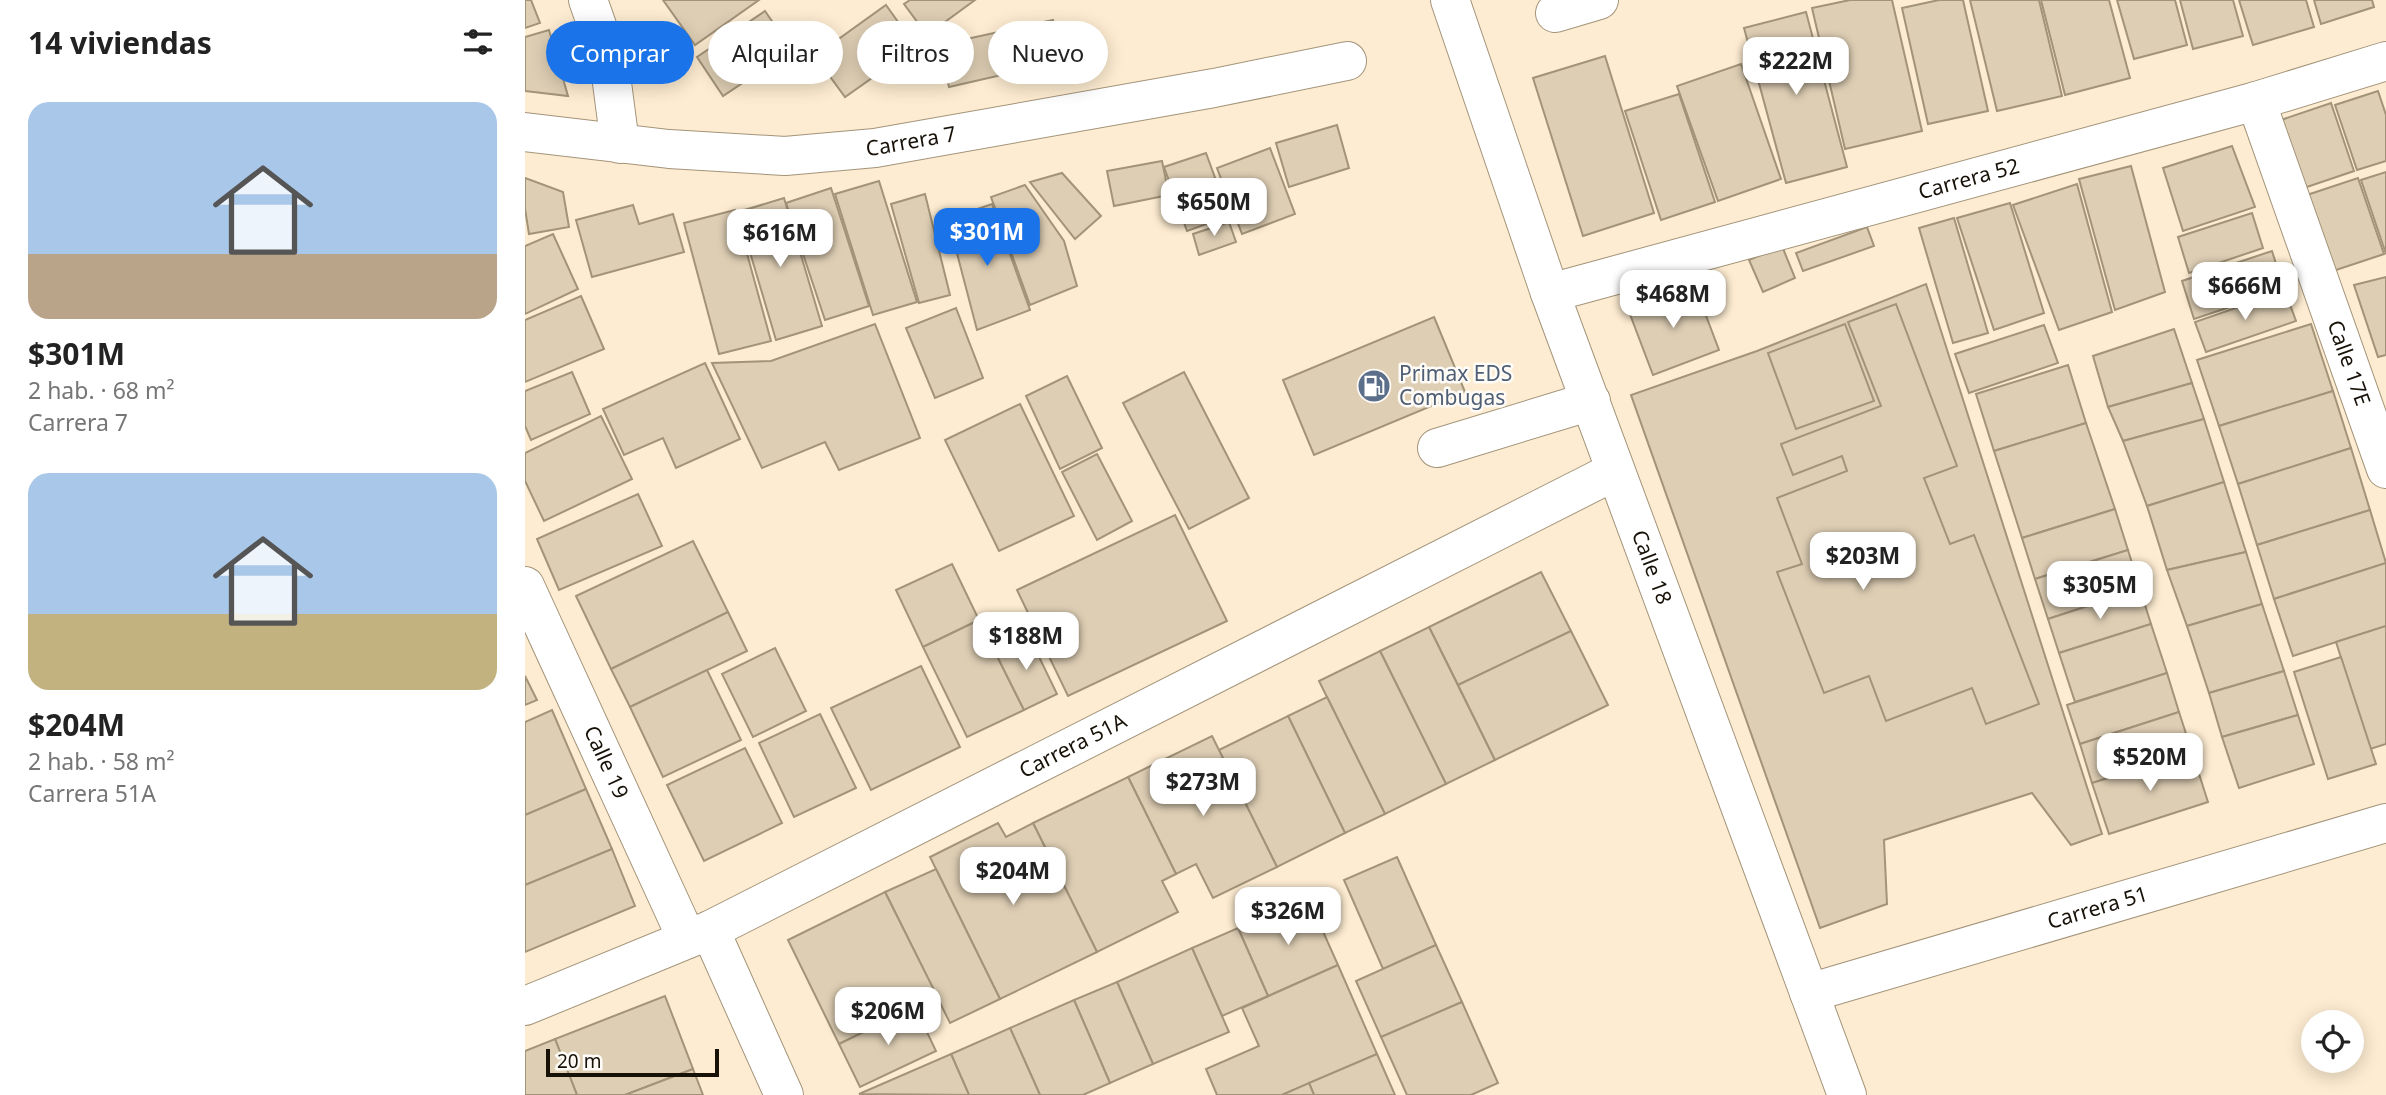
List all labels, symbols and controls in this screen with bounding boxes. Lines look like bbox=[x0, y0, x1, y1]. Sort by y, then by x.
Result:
chip: Comprar bbox=[546, 21, 694, 84]
chip: Alquilar bbox=[708, 21, 843, 84]
chip: Filtros bbox=[857, 21, 974, 84]
chip: Nuevo bbox=[988, 21, 1108, 84]
text: 14 viviendas bbox=[28, 22, 212, 63]
icon: filters bbox=[459, 23, 497, 61]
pin: $222M bbox=[1747, 38, 1845, 97]
text: $222M bbox=[1759, 44, 1833, 76]
street label: Carrera 7 bbox=[864, 119, 958, 162]
icon: home bbox=[200, 147, 326, 273]
street label: Carrera 52 bbox=[1915, 151, 2022, 205]
pin: $650M bbox=[1165, 178, 1263, 238]
text: $650M bbox=[1177, 185, 1251, 217]
pin: $301M bbox=[938, 208, 1036, 268]
pin: $616M bbox=[731, 210, 829, 269]
text: $301M bbox=[950, 215, 1024, 247]
text: $616M bbox=[743, 216, 817, 248]
pin: $666M bbox=[2196, 262, 2294, 322]
text: $666M bbox=[2208, 269, 2282, 301]
pin: $468M bbox=[1624, 270, 1722, 330]
text: $468M bbox=[1636, 277, 1710, 309]
street label: Calle 17E bbox=[2322, 316, 2378, 409]
text: $301M bbox=[28, 333, 125, 374]
place label: Primax EDS Combugas bbox=[1399, 359, 1512, 411]
fuel station icon: Primax EDS Combugas bbox=[1355, 367, 1393, 405]
text: 2 hab. · 68 m² bbox=[28, 374, 175, 406]
text: Carrera 7 bbox=[28, 406, 128, 438]
icon: home bbox=[200, 518, 326, 644]
street label: Calle 18 bbox=[1626, 526, 1679, 608]
pin: $203M bbox=[1814, 532, 1912, 592]
text: $203M bbox=[1826, 539, 1900, 571]
pin: $305M bbox=[2051, 562, 2149, 621]
text: $305M bbox=[2063, 568, 2137, 600]
pin: $188M bbox=[977, 612, 1075, 672]
text: $188M bbox=[989, 619, 1063, 651]
text: $204M bbox=[28, 704, 125, 745]
street label: Carrera 51A bbox=[1014, 706, 1131, 784]
street label: Calle 19 bbox=[578, 721, 636, 803]
pin: $520M bbox=[2101, 734, 2199, 793]
text: $520M bbox=[2113, 740, 2187, 772]
text: 2 hab. · 58 m² bbox=[28, 745, 175, 777]
pin: $273M bbox=[1154, 758, 1252, 818]
text: $273M bbox=[1166, 765, 1240, 797]
text: Carrera 51A bbox=[28, 777, 156, 809]
pin: $204M bbox=[964, 848, 1062, 907]
text: $204M bbox=[976, 854, 1050, 886]
street label: Carrera 51 bbox=[2044, 879, 2151, 935]
pin: $326M bbox=[1239, 888, 1337, 947]
text: $326M bbox=[1251, 894, 1325, 926]
pin: $206M bbox=[839, 988, 937, 1047]
text: $206M bbox=[851, 994, 925, 1026]
map controls bbox=[2301, 1010, 2364, 1073]
button: locate bbox=[2301, 1010, 2364, 1073]
scale bar bbox=[546, 1046, 719, 1078]
text: 20 m bbox=[557, 1048, 601, 1074]

